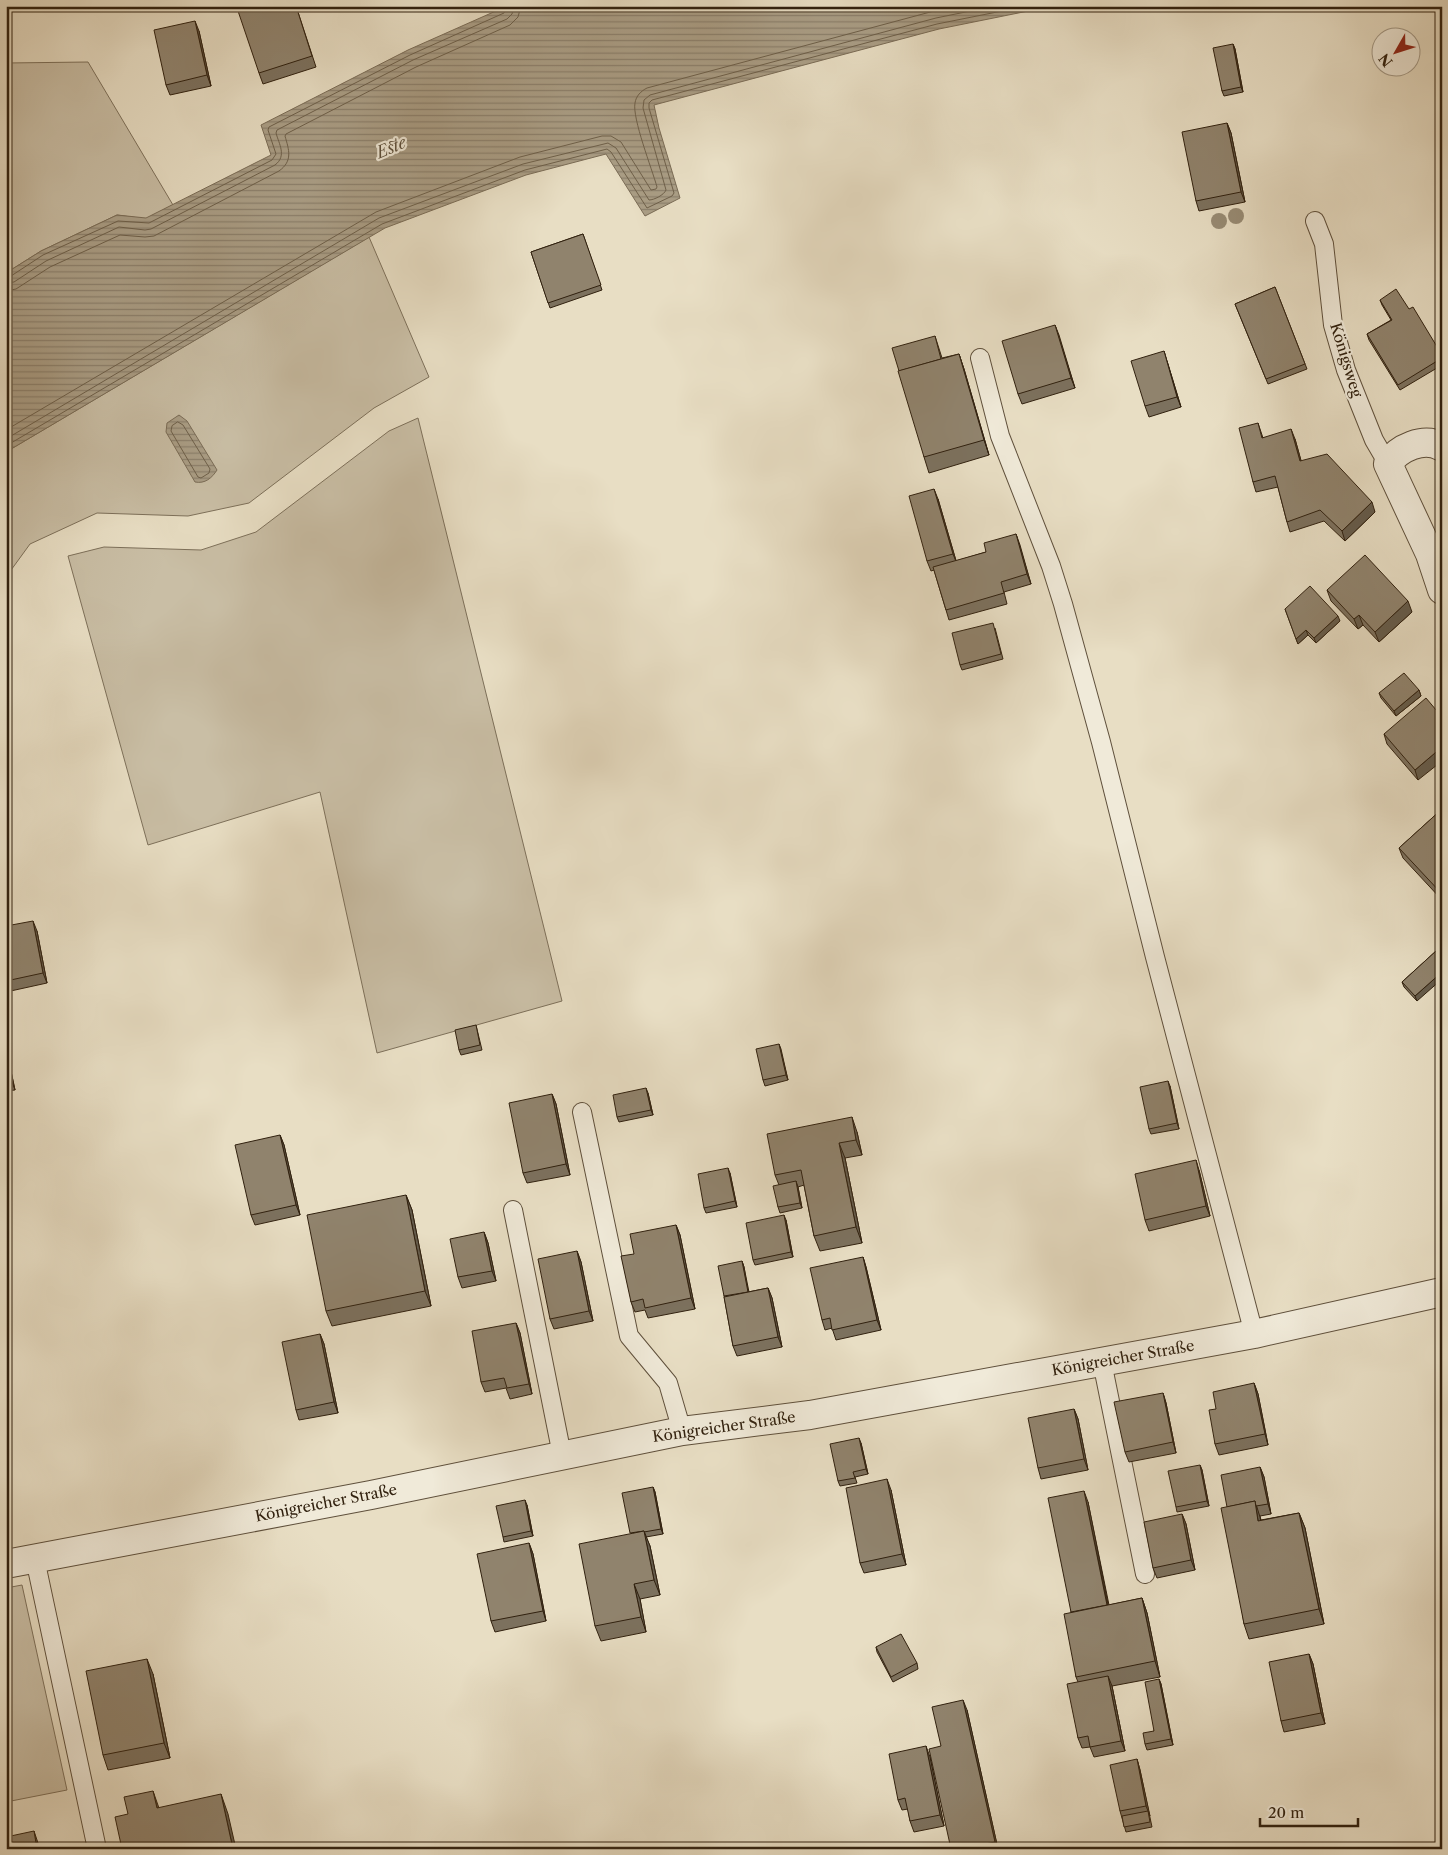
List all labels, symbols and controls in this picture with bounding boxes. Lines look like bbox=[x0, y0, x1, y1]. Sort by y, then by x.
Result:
north arrow bbox=[1370, 28, 1420, 78]
text: N bbox=[1375, 50, 1397, 71]
water label: Este bbox=[371, 131, 410, 163]
street label: Königsweg bbox=[1326, 320, 1367, 400]
street label: Königreicher Straße bbox=[1050, 1336, 1196, 1379]
street label: Königreicher Straße bbox=[651, 1407, 797, 1446]
street label: Königreicher Straße bbox=[253, 1479, 399, 1526]
scale bar bbox=[1260, 1795, 1358, 1827]
text: 20 m bbox=[1268, 1803, 1304, 1822]

